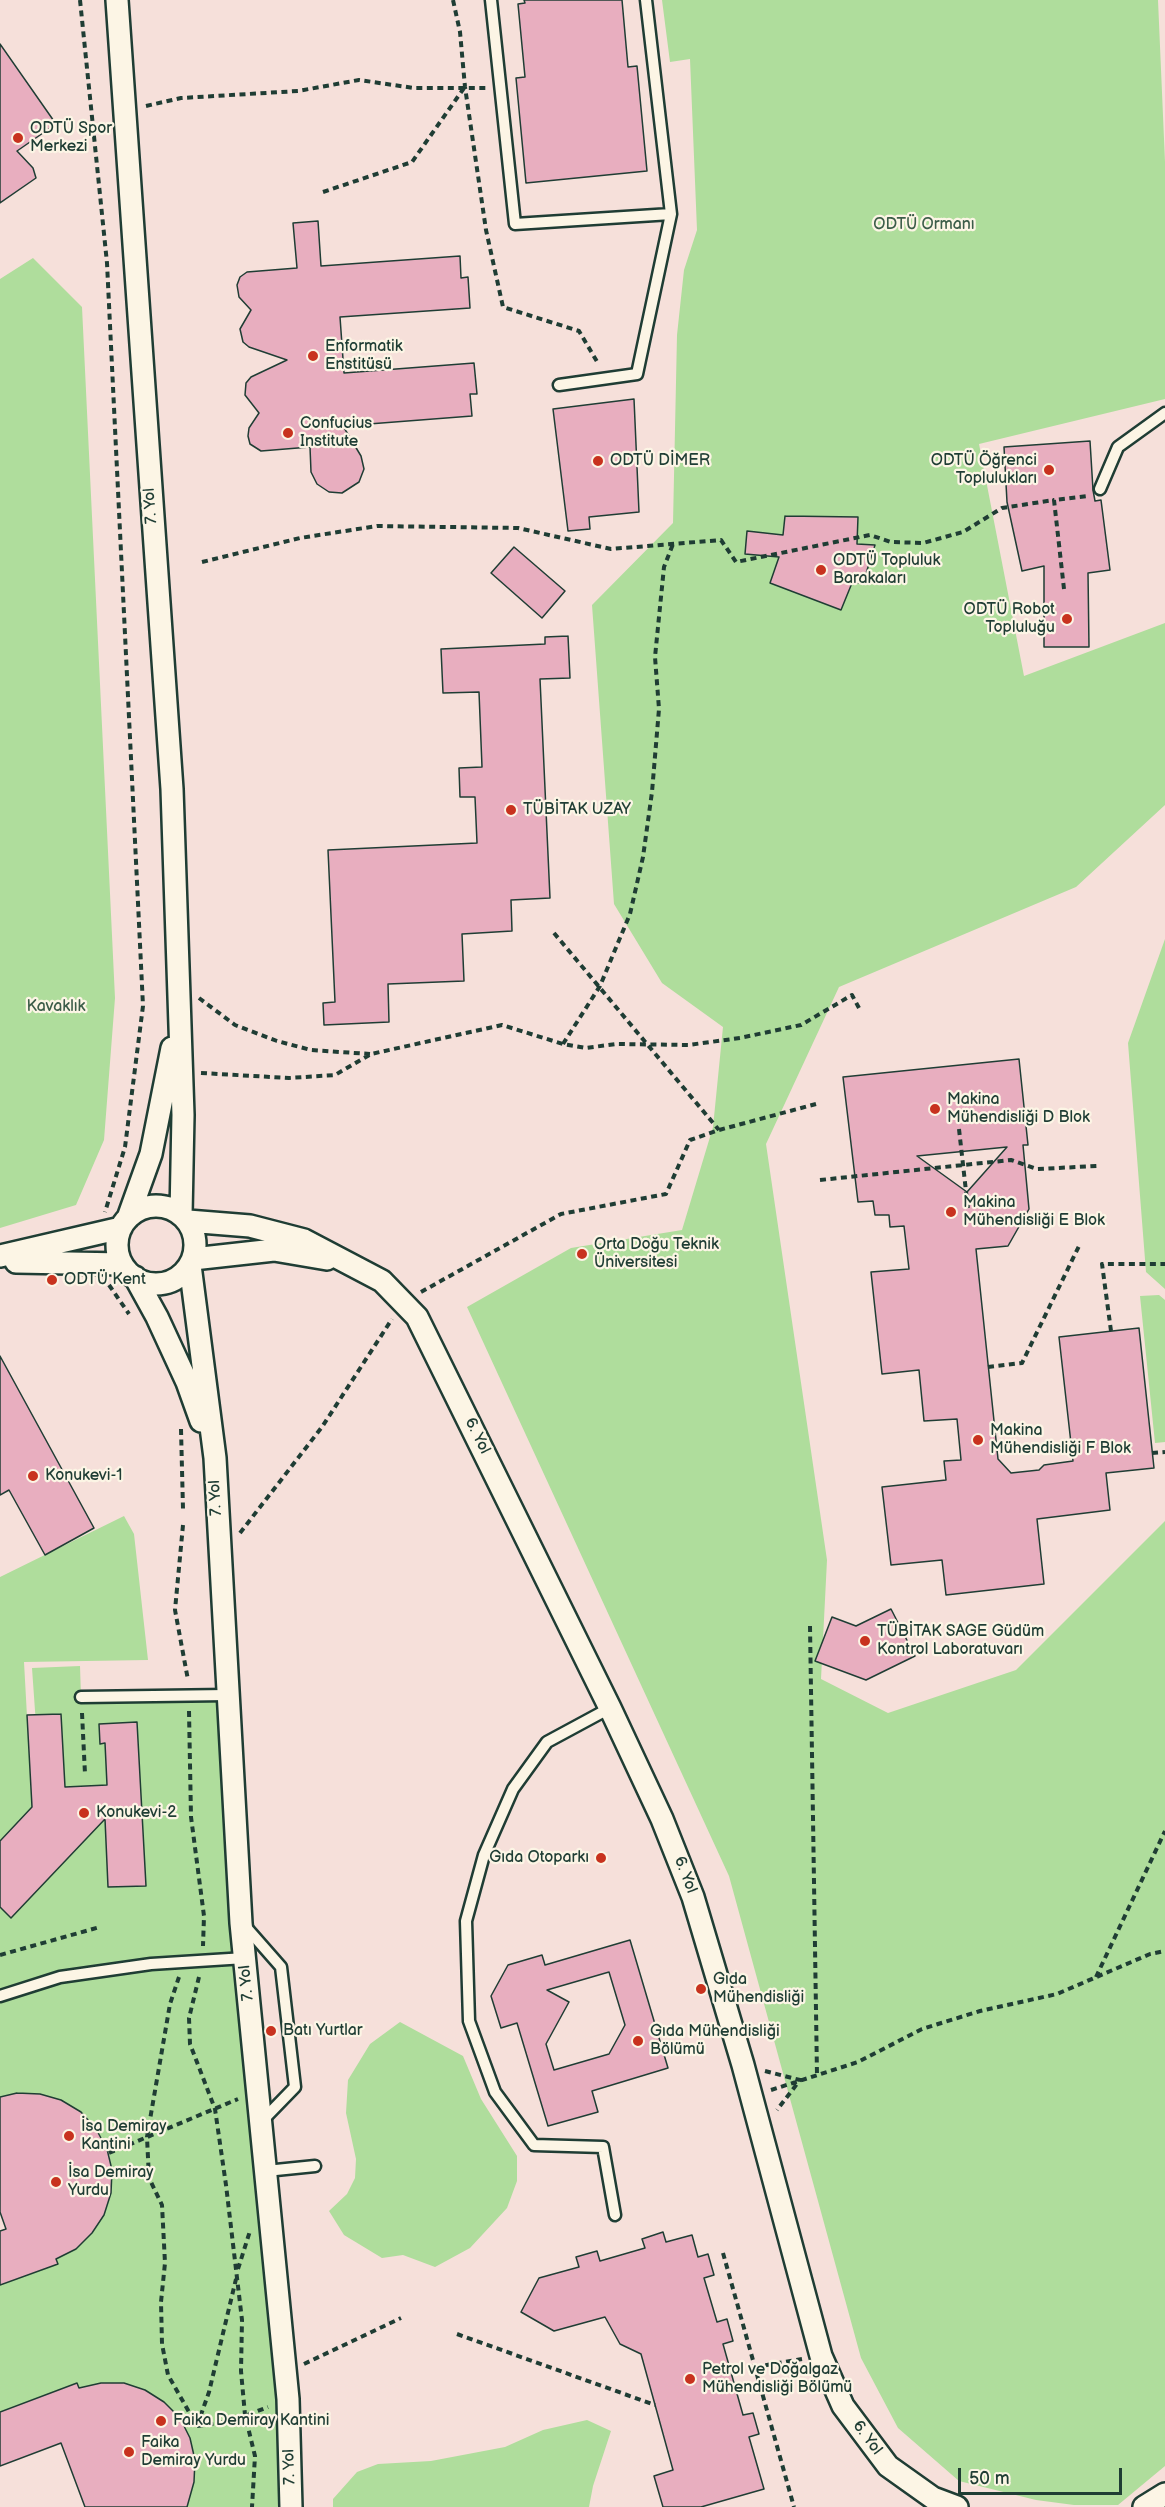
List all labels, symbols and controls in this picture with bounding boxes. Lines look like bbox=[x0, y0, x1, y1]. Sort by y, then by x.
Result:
place label: ODTÜ Spor Merkezi bbox=[30, 119, 112, 157]
marker: ODTÜ Spor Merkezi bbox=[11, 131, 25, 145]
park label: ODTÜ Ormanı bbox=[873, 215, 975, 235]
place label: Enformatik Enstitüsü bbox=[325, 337, 403, 375]
marker: Enformatik Enstitüsü bbox=[306, 349, 320, 363]
place label: Confucius Institute bbox=[300, 414, 372, 452]
marker: Confucius Institute bbox=[281, 426, 295, 440]
place label: ODTÜ DİMER bbox=[610, 451, 710, 471]
place label: ODTÜ Öğrenci Toplulukları bbox=[931, 451, 1037, 489]
marker: ODTÜ DİMER bbox=[591, 454, 605, 468]
marker: ODTÜ Öğrenci Toplulukları bbox=[1042, 463, 1056, 477]
street label: 7. Yol bbox=[140, 487, 162, 525]
place label: ODTÜ Topluluk Barakaları bbox=[833, 551, 940, 589]
marker: ODTÜ Topluluk Barakaları bbox=[814, 563, 828, 577]
place label: ODTÜ Robot Topluluğu bbox=[963, 600, 1055, 638]
marker: ODTÜ Robot Topluluğu bbox=[1060, 612, 1074, 626]
place label: TÜBİTAK UZAY bbox=[523, 800, 631, 820]
marker: TÜBİTAK UZAY bbox=[504, 803, 518, 817]
park label: Kavaklık bbox=[27, 997, 85, 1017]
place label: Makina Mühendisliği D Blok bbox=[947, 1090, 1090, 1128]
marker: Makina Mühendisliği D Blok bbox=[928, 1102, 942, 1116]
place label: Makina Mühendisliği E Blok bbox=[963, 1193, 1105, 1231]
marker: Makina Mühendisliği E Blok bbox=[944, 1205, 958, 1219]
place label: Orta Doğu Teknik Üniversitesi bbox=[594, 1235, 719, 1273]
marker: Orta Doğu Teknik Üniversitesi bbox=[575, 1247, 589, 1261]
place label: ODTÜ Kent bbox=[64, 1270, 146, 1290]
marker: ODTÜ Kent bbox=[45, 1273, 59, 1287]
street label: 6. Yol bbox=[460, 1415, 494, 1457]
place label: Makina Mühendisliği F Blok bbox=[990, 1421, 1131, 1459]
marker: Makina Mühendisliği F Blok bbox=[971, 1433, 985, 1447]
place label: Konukevi-1 bbox=[45, 1466, 123, 1486]
marker: Konukevi-1 bbox=[26, 1469, 40, 1483]
street label: 7. Yol bbox=[205, 1480, 227, 1516]
place label: TÜBİTAK SAGE Güdüm Kontrol Laboratuvarı bbox=[877, 1622, 1044, 1660]
marker: TÜBİTAK SAGE Güdüm Kontrol Laboratuvarı bbox=[858, 1634, 872, 1648]
place label: Konukevi-2 bbox=[96, 1803, 177, 1823]
marker: Konukevi-2 bbox=[77, 1806, 91, 1820]
place label: Gıda Otoparkı bbox=[489, 1848, 589, 1868]
marker: Gıda Otoparkı bbox=[594, 1851, 608, 1865]
street label: 6. Yol bbox=[669, 1854, 701, 1896]
street label: 7. Yol bbox=[236, 1964, 258, 2002]
place label: Gıda Mühendisliği bbox=[713, 1970, 804, 2008]
marker: Gıda Mühendisliği bbox=[694, 1982, 708, 1996]
place label: Batı Yurtlar bbox=[283, 2021, 363, 2041]
place label: Gıda Mühendisliği Bölümü bbox=[650, 2022, 780, 2060]
marker: Batı Yurtlar bbox=[264, 2024, 278, 2038]
marker: Gıda Mühendisliği Bölümü bbox=[631, 2034, 645, 2048]
place label: İsa Demiray Kantini bbox=[81, 2117, 167, 2155]
marker: İsa Demiray Kantini bbox=[62, 2129, 76, 2143]
place label: İsa Demiray Yurdu bbox=[68, 2163, 154, 2201]
marker: İsa Demiray Yurdu bbox=[49, 2175, 63, 2189]
place label: Petrol ve Doğalgaz Mühendisliği Bölümü bbox=[702, 2360, 852, 2398]
marker: Petrol ve Doğalgaz Mühendisliği Bölümü bbox=[683, 2372, 697, 2386]
place label: Faika Demiray Kantini bbox=[173, 2411, 329, 2431]
marker: Faika Demiray Kantini bbox=[154, 2414, 168, 2428]
street label: 6. Yol bbox=[848, 2417, 886, 2459]
place label: Faika Demiray Yurdu bbox=[141, 2433, 246, 2471]
marker: Faika Demiray Yurdu bbox=[122, 2445, 136, 2459]
street label: 7. Yol bbox=[280, 2449, 300, 2485]
scale bar bbox=[961, 2456, 1124, 2494]
text: 50 m bbox=[969, 2468, 1010, 2489]

